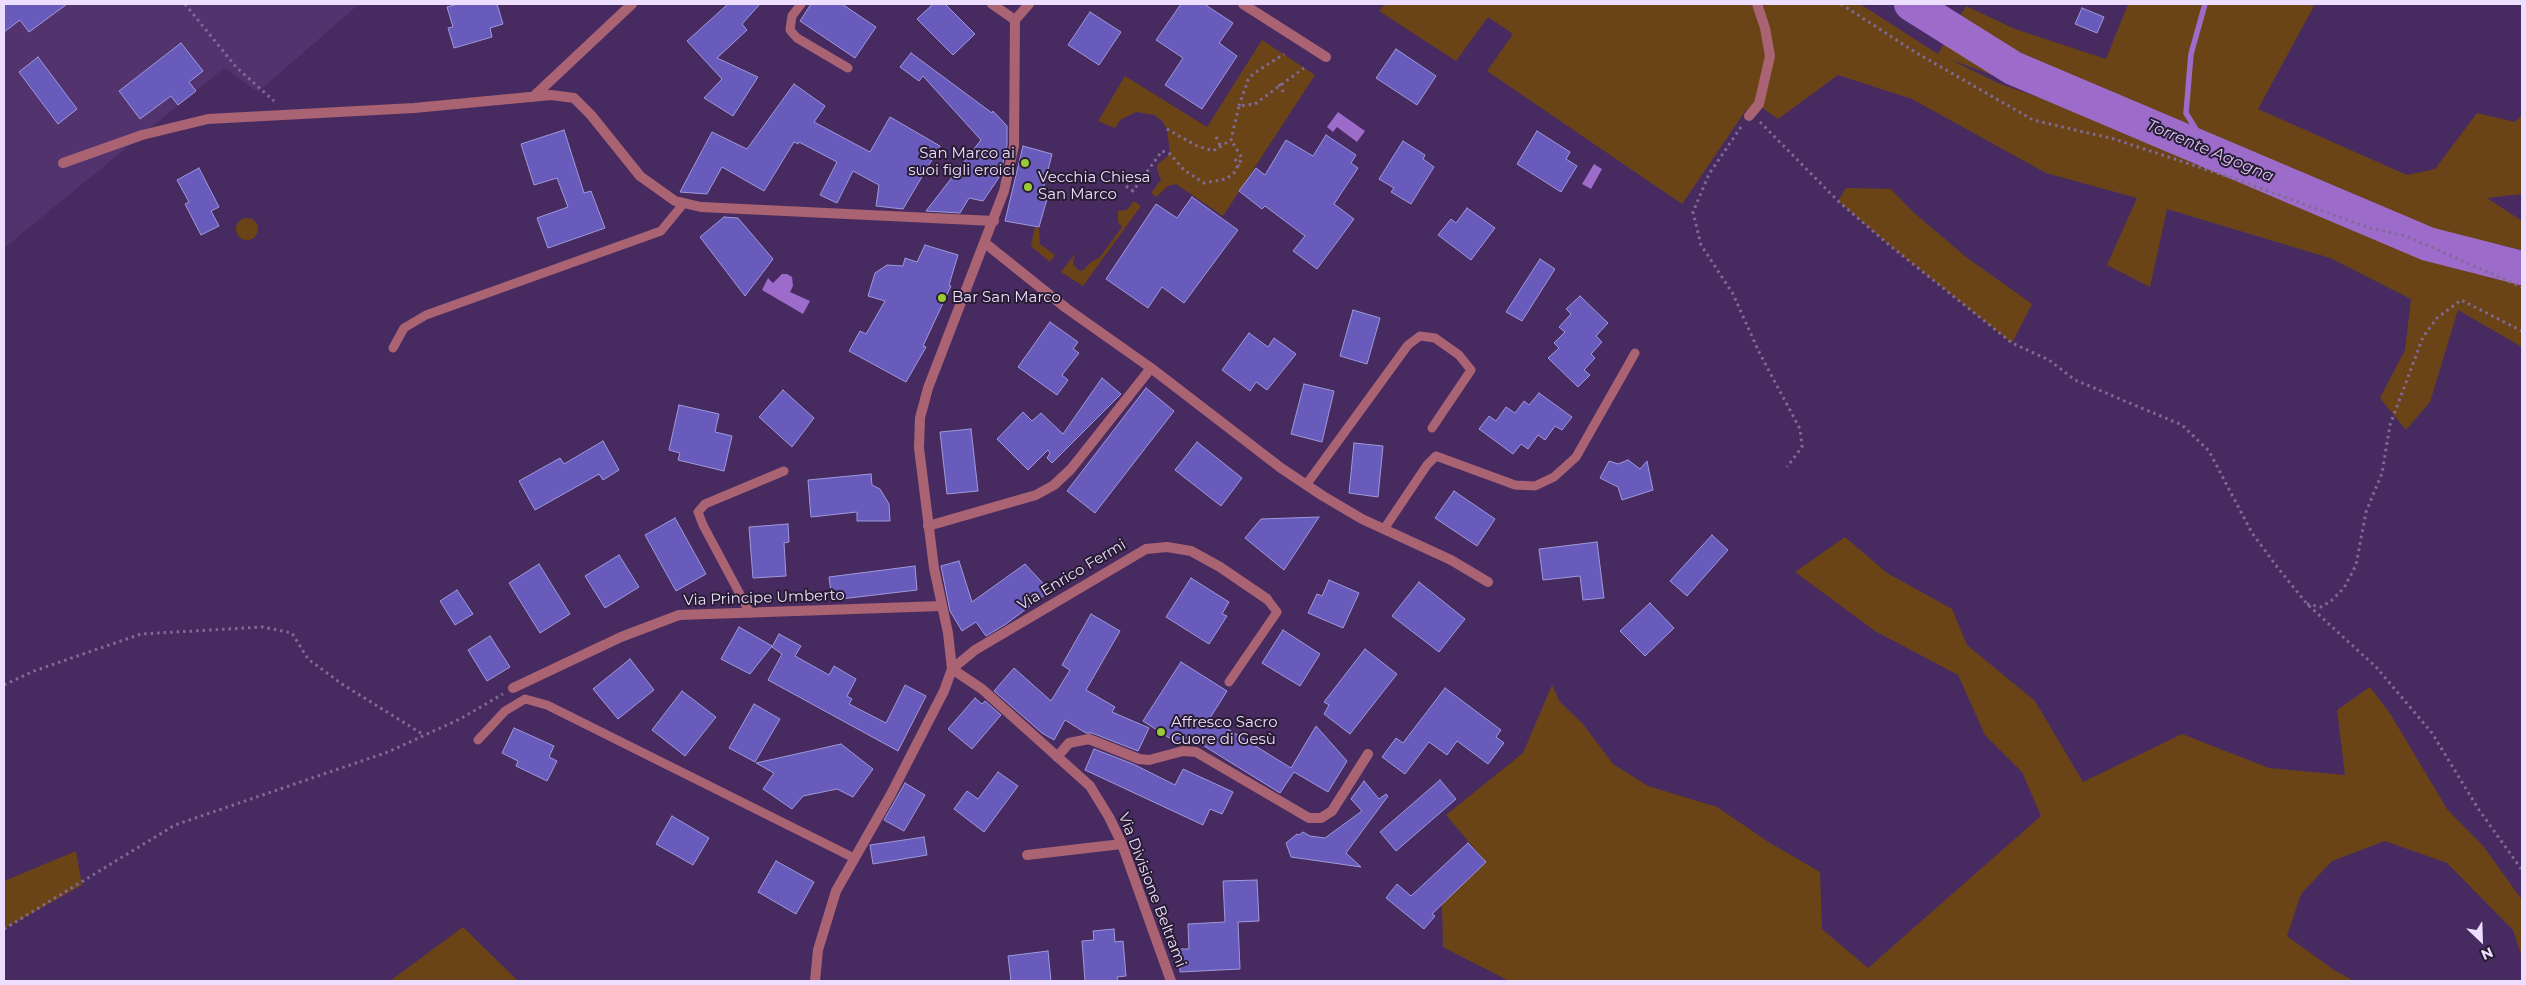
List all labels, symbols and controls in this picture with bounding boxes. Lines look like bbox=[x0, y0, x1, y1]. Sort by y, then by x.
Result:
water label: Torrente Agogna bbox=[2143, 116, 2277, 186]
place label: San Marco ai suoi figli eroici bbox=[908, 145, 1015, 180]
marker: San Marco ai suoi figli eroici bbox=[1019, 157, 1031, 169]
place label: Vecchia Chiesa San Marco bbox=[1038, 169, 1150, 204]
marker: Vecchia Chiesa San Marco bbox=[1022, 181, 1034, 193]
place label: Bar San Marco bbox=[952, 289, 1061, 307]
marker: Bar San Marco bbox=[936, 292, 948, 304]
street label: Via Enrico Fermi bbox=[1015, 536, 1129, 614]
street label: Via Principe Umberto bbox=[683, 586, 845, 610]
place label: Affresco Sacro Cuore di Gesù bbox=[1171, 714, 1278, 749]
marker: Affresco Sacro Cuore di Gesù bbox=[1155, 726, 1167, 738]
street label: Via Divisione Beltrami bbox=[1114, 810, 1190, 970]
north arrow bbox=[2456, 915, 2506, 965]
text: N bbox=[2478, 943, 2496, 964]

